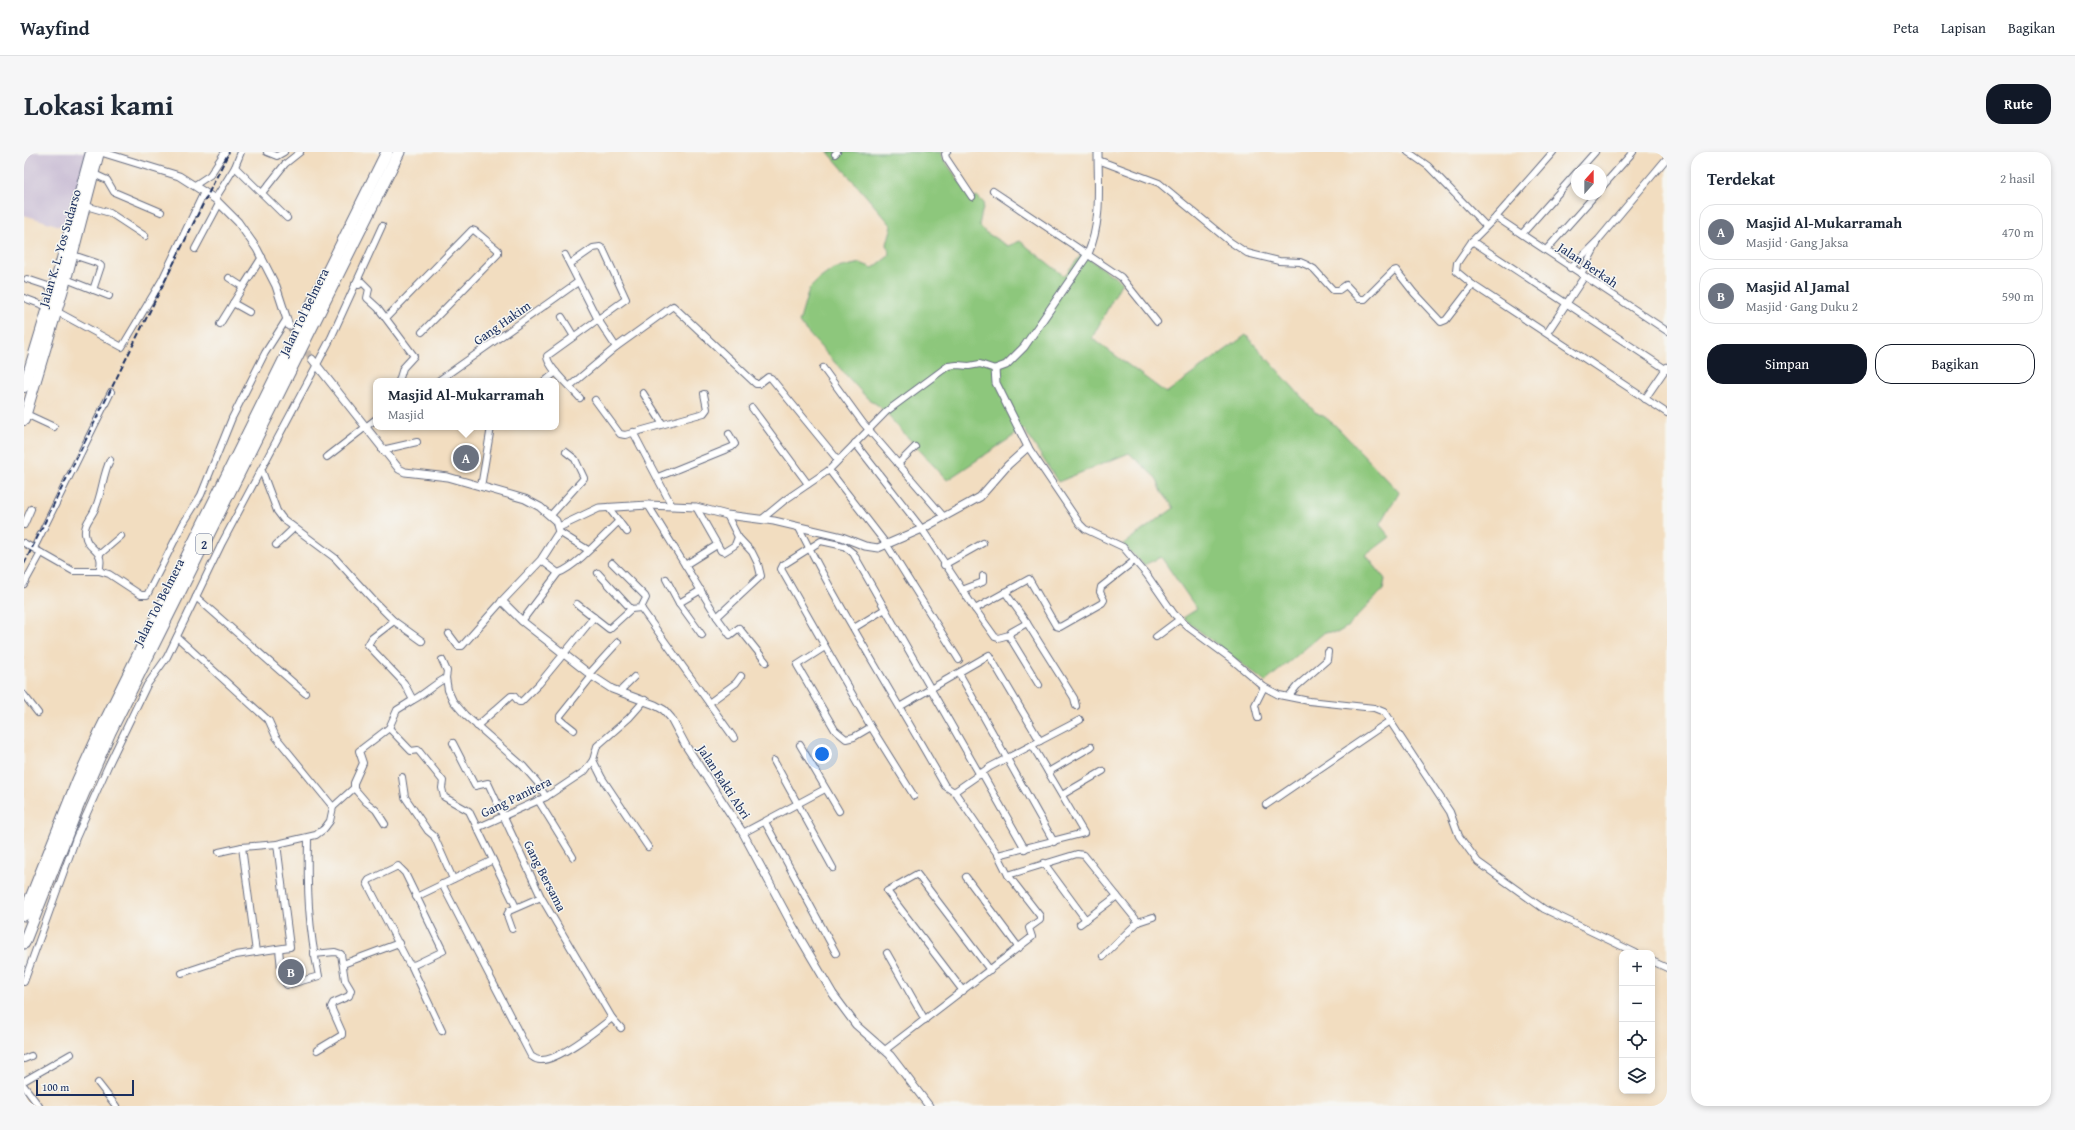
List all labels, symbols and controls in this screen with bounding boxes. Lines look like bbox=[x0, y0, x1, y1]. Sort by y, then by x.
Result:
text: Wayfind bbox=[20, 14, 90, 42]
text: Peta bbox=[1893, 18, 1919, 38]
text: Lapisan bbox=[1941, 18, 1986, 38]
text: Bagikan bbox=[2008, 18, 2055, 38]
text: Lokasi kami bbox=[24, 84, 174, 125]
button: Rute bbox=[1986, 84, 2051, 124]
north arrow bbox=[1571, 164, 1607, 200]
text: Terdekat bbox=[1707, 166, 1775, 191]
text: 2 hasil bbox=[2000, 169, 2035, 188]
street label: Jalan K. L. Yos Sudarso bbox=[34, 187, 86, 311]
text: Masjid Al-Mukarramah bbox=[1746, 212, 1902, 233]
text: A bbox=[1717, 223, 1725, 242]
text: 470 m bbox=[2002, 223, 2034, 242]
text: Masjid · Gang Jaksa bbox=[1746, 233, 1849, 252]
street label: Jalan Berkah bbox=[1552, 237, 1623, 293]
street label: Jalan Tol Belmera bbox=[274, 264, 334, 361]
text: Masjid Al Jamal bbox=[1746, 276, 1850, 297]
text: B bbox=[1717, 287, 1725, 306]
text: 590 m bbox=[2002, 287, 2034, 306]
street label: Gang Hakim bbox=[469, 296, 535, 350]
text: Masjid · Gang Duku 2 bbox=[1746, 297, 1858, 316]
button: Simpan bbox=[1707, 344, 1867, 384]
button: Bagikan bbox=[1875, 344, 2035, 384]
popup bbox=[373, 378, 559, 430]
text: Masjid Al-Mukarramah bbox=[388, 384, 544, 405]
text: Masjid bbox=[388, 405, 424, 424]
pin: A bbox=[453, 443, 479, 473]
road number: 2 bbox=[196, 534, 212, 554]
street label: Jalan Tol Belmera bbox=[128, 554, 189, 651]
street label: Jalan Bakti Abri bbox=[692, 739, 755, 823]
your location bbox=[812, 744, 832, 764]
street label: Gang Panitera bbox=[477, 771, 555, 822]
street label: Gang Bersama bbox=[519, 837, 571, 916]
map controls bbox=[1619, 950, 1655, 1094]
button: + bbox=[1619, 950, 1655, 986]
pin: B bbox=[278, 957, 304, 987]
button: − bbox=[1619, 986, 1655, 1022]
button: locate bbox=[1619, 1022, 1655, 1058]
button: layers bbox=[1619, 1058, 1655, 1094]
scale bar bbox=[36, 1078, 134, 1097]
text: 100 m bbox=[42, 1079, 69, 1095]

